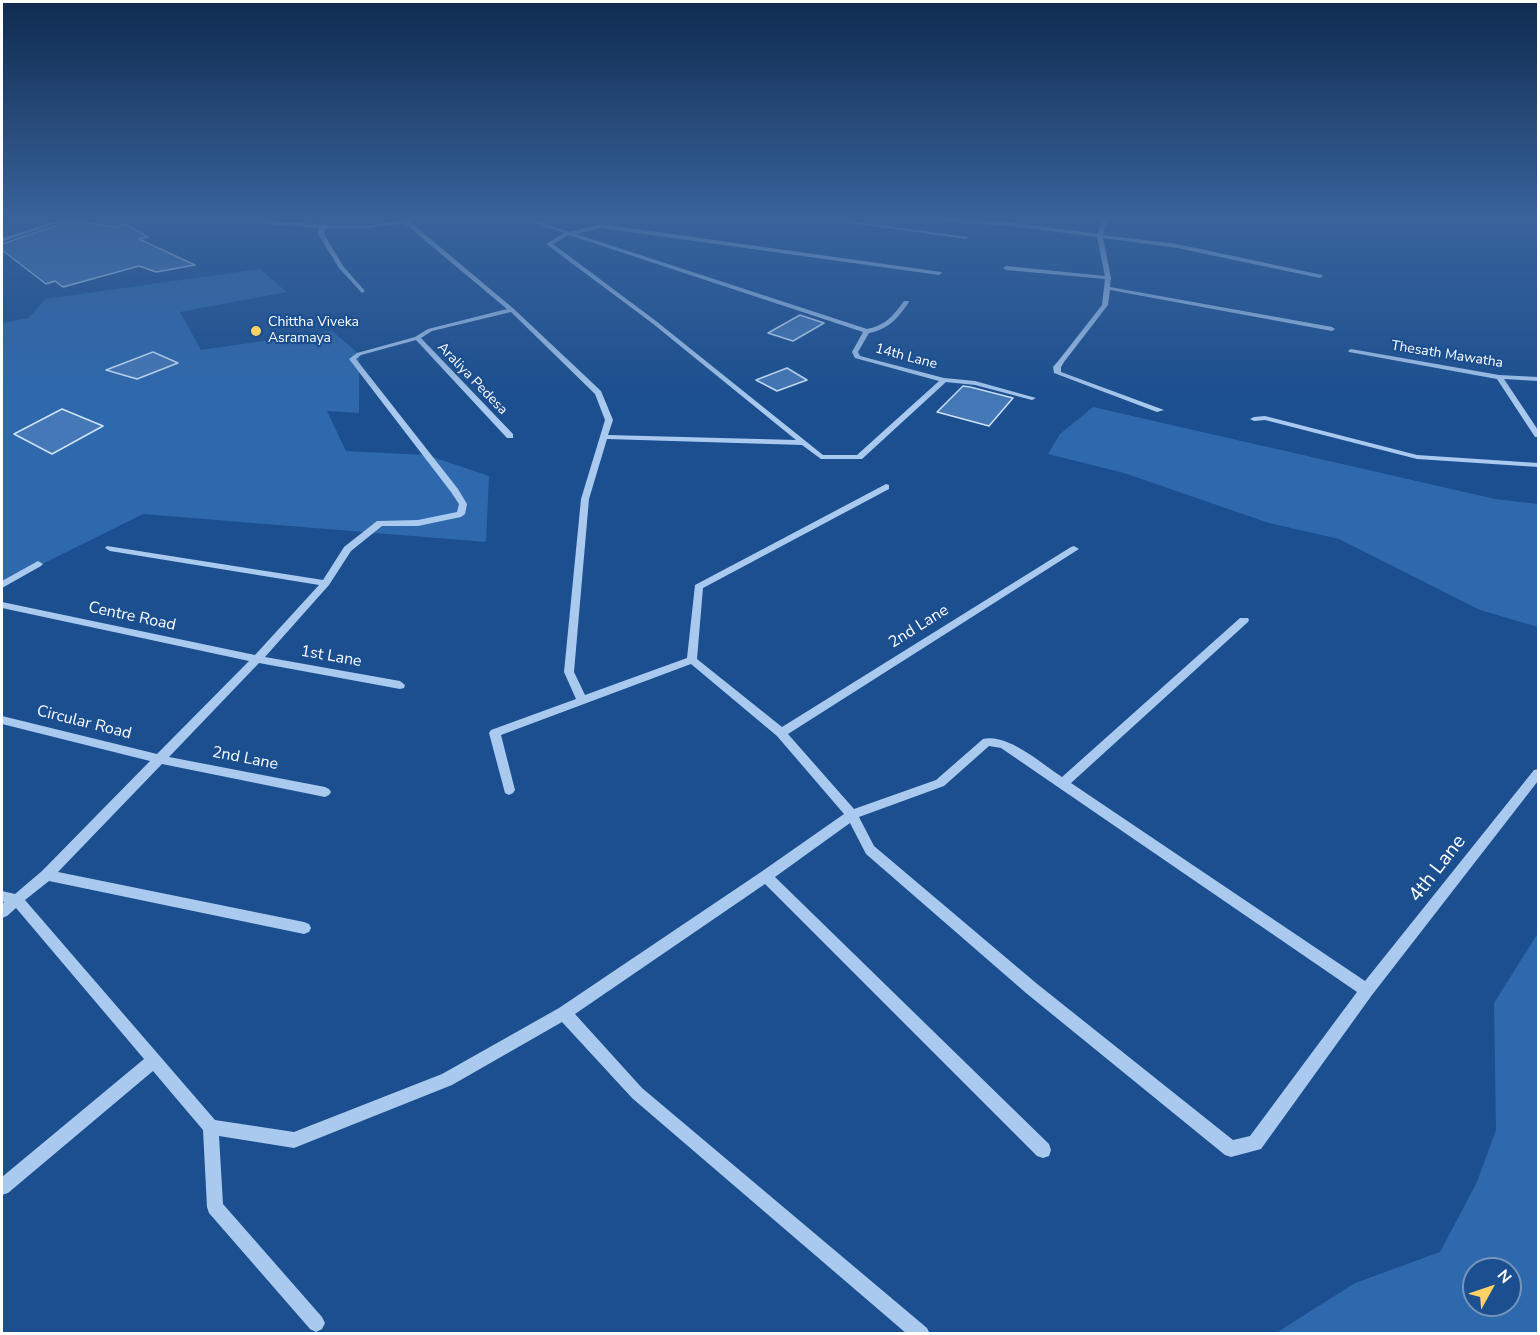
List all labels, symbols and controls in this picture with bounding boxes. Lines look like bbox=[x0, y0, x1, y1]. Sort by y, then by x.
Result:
place label: Chittha Viveka Asramaya bbox=[268, 315, 359, 348]
marker: Chittha Viveka Asramaya bbox=[249, 324, 263, 338]
street label: Thesath Mawatha bbox=[1390, 338, 1504, 372]
street label: Araliya Pedesa bbox=[433, 339, 511, 419]
street label: 14th Lane bbox=[873, 341, 939, 373]
street label: Centre Road bbox=[87, 598, 177, 636]
street label: 2nd Lane bbox=[886, 601, 952, 653]
street label: 1st Lane bbox=[299, 642, 363, 672]
street label: Circular Road bbox=[35, 702, 133, 744]
street label: 2nd Lane bbox=[210, 743, 280, 775]
street label: 4th Lane bbox=[1404, 831, 1472, 907]
north arrow bbox=[1462, 1257, 1522, 1317]
text: N bbox=[1492, 1265, 1517, 1288]

